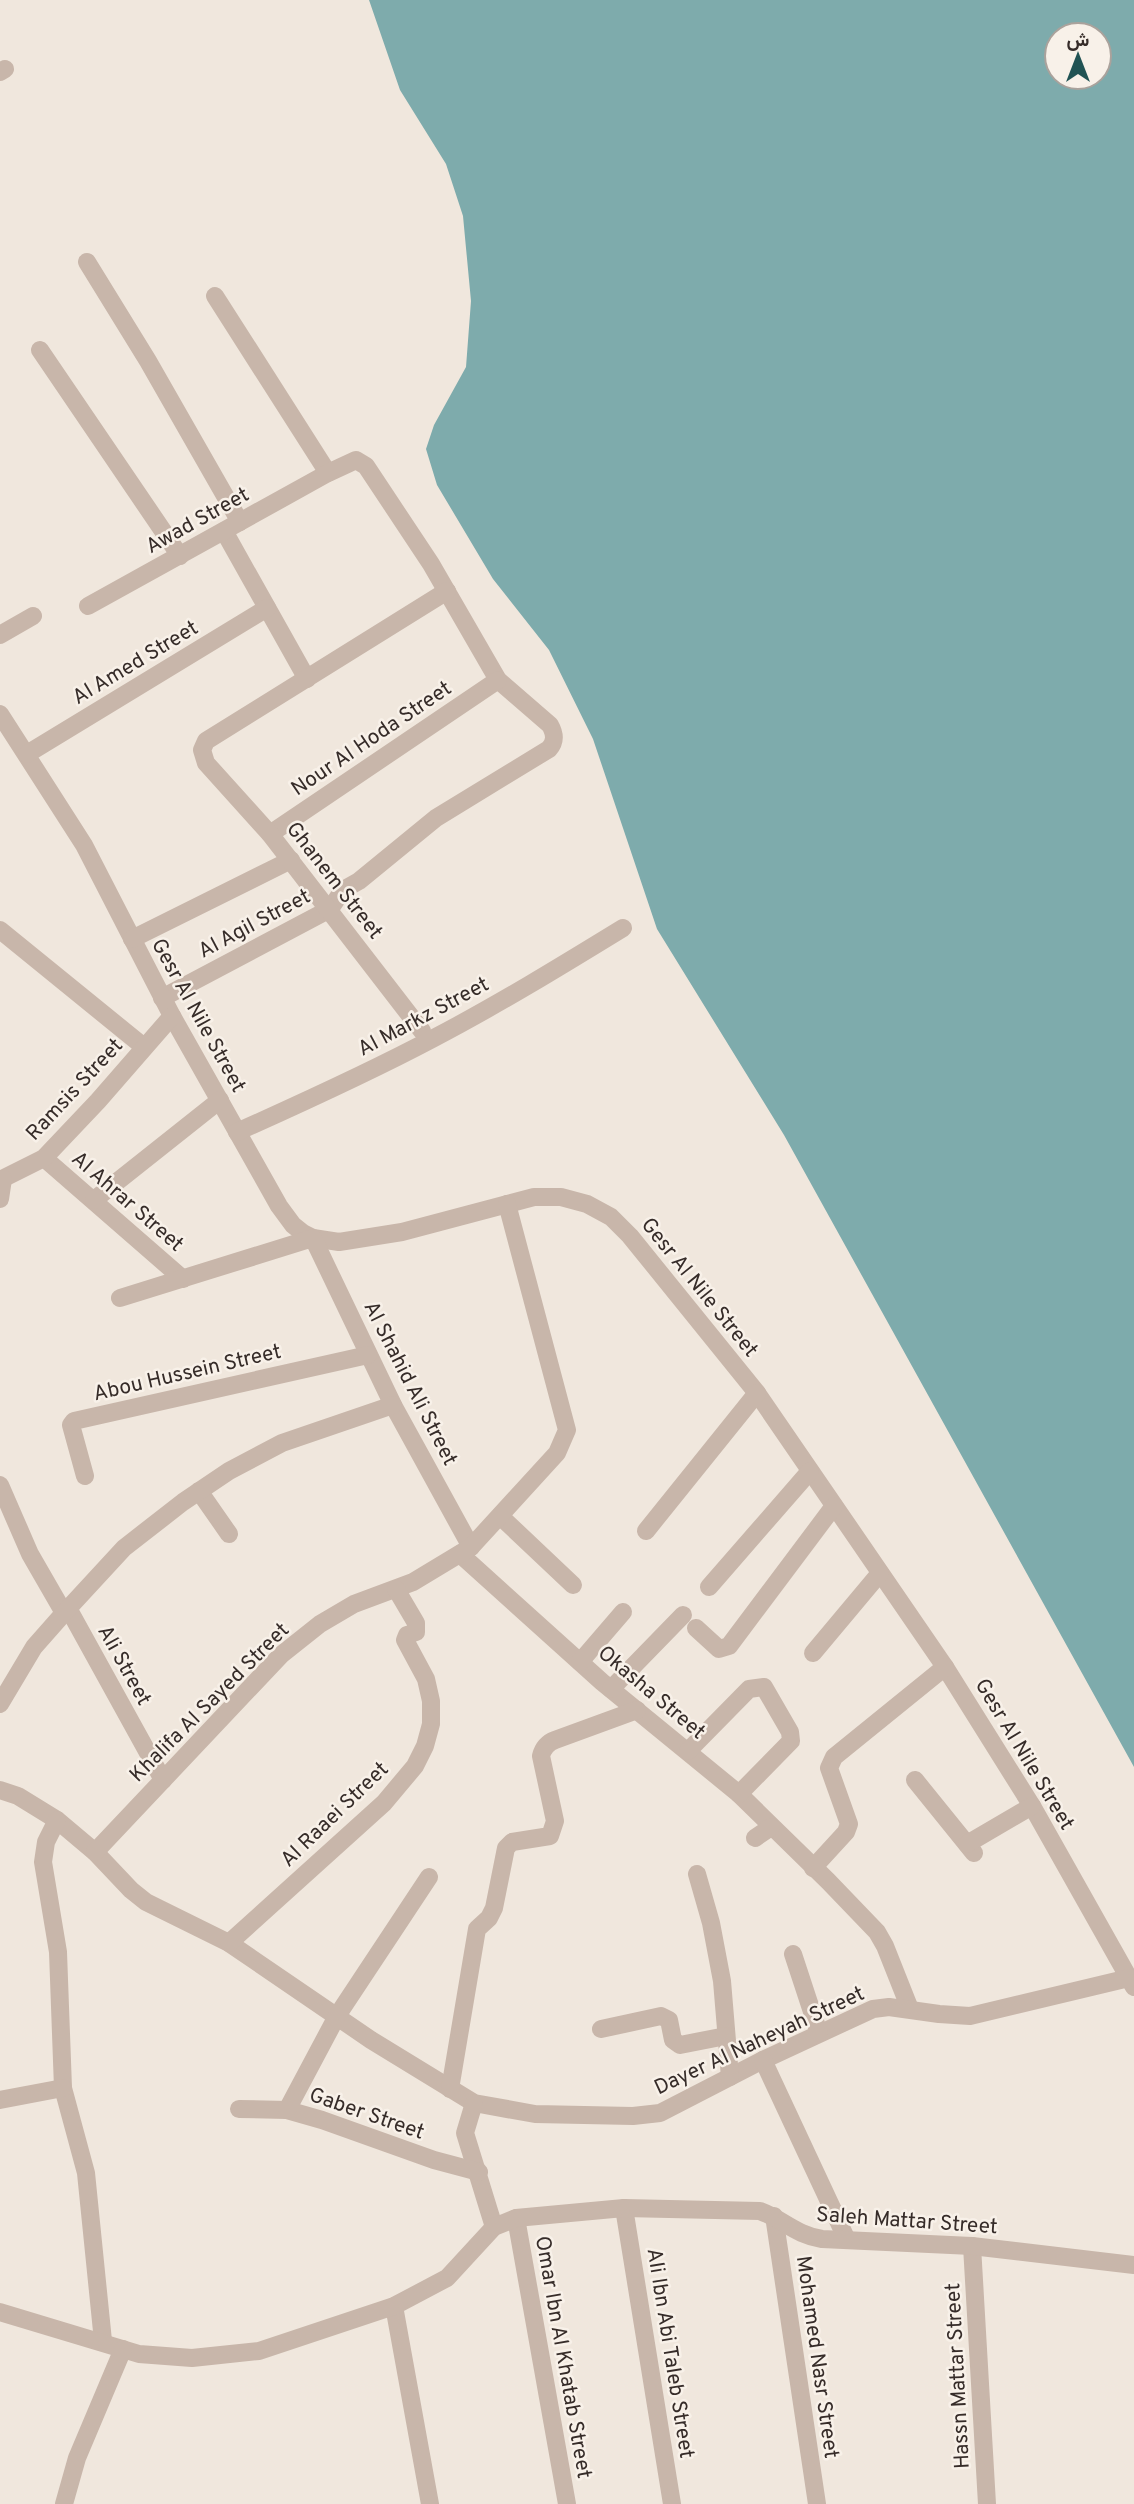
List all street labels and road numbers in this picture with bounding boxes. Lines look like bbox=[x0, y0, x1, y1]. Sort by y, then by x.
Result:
street label: Awad Street bbox=[141, 482, 254, 561]
street label: Al Amed Street bbox=[68, 615, 204, 712]
street label: Nour Al Hoda Street bbox=[286, 676, 457, 803]
street label: Ghanem Street bbox=[280, 817, 388, 945]
street label: Al Agil Street bbox=[194, 883, 315, 965]
street label: Gesr Al Nile Street bbox=[144, 934, 251, 1098]
street label: Al Markz Street bbox=[353, 971, 494, 1063]
street label: Ramsis Street bbox=[21, 1033, 130, 1147]
street label: Al Ahrar Street bbox=[65, 1146, 189, 1258]
street label: Gesr Al Nile Street bbox=[634, 1213, 763, 1363]
street label: Al Shahid Ali Street bbox=[357, 1297, 463, 1471]
street label: Abou Hussein Street bbox=[91, 1339, 284, 1408]
street label: Khalifa Al Sayed Street bbox=[124, 1617, 296, 1789]
street label: Ali Street bbox=[91, 1621, 157, 1711]
street label: Okasha Street bbox=[592, 1640, 710, 1746]
street label: Gesr Al Nile Street bbox=[968, 1674, 1080, 1835]
street label: Al Raaei Street bbox=[275, 1757, 395, 1874]
street label: Dayer Al Naheyah Street bbox=[650, 1981, 869, 2102]
street label: Gaber Street bbox=[305, 2082, 428, 2147]
street label: Saleh Mattar Street bbox=[815, 2202, 998, 2241]
street label: Omar Ibn Al Khatab Street bbox=[528, 2234, 597, 2481]
street label: Ali Ibn Abi Taleb Street bbox=[640, 2246, 699, 2460]
street label: Mohamed Nasr Street bbox=[789, 2254, 844, 2460]
street label: Hassn Mattar Street bbox=[940, 2282, 977, 2470]

